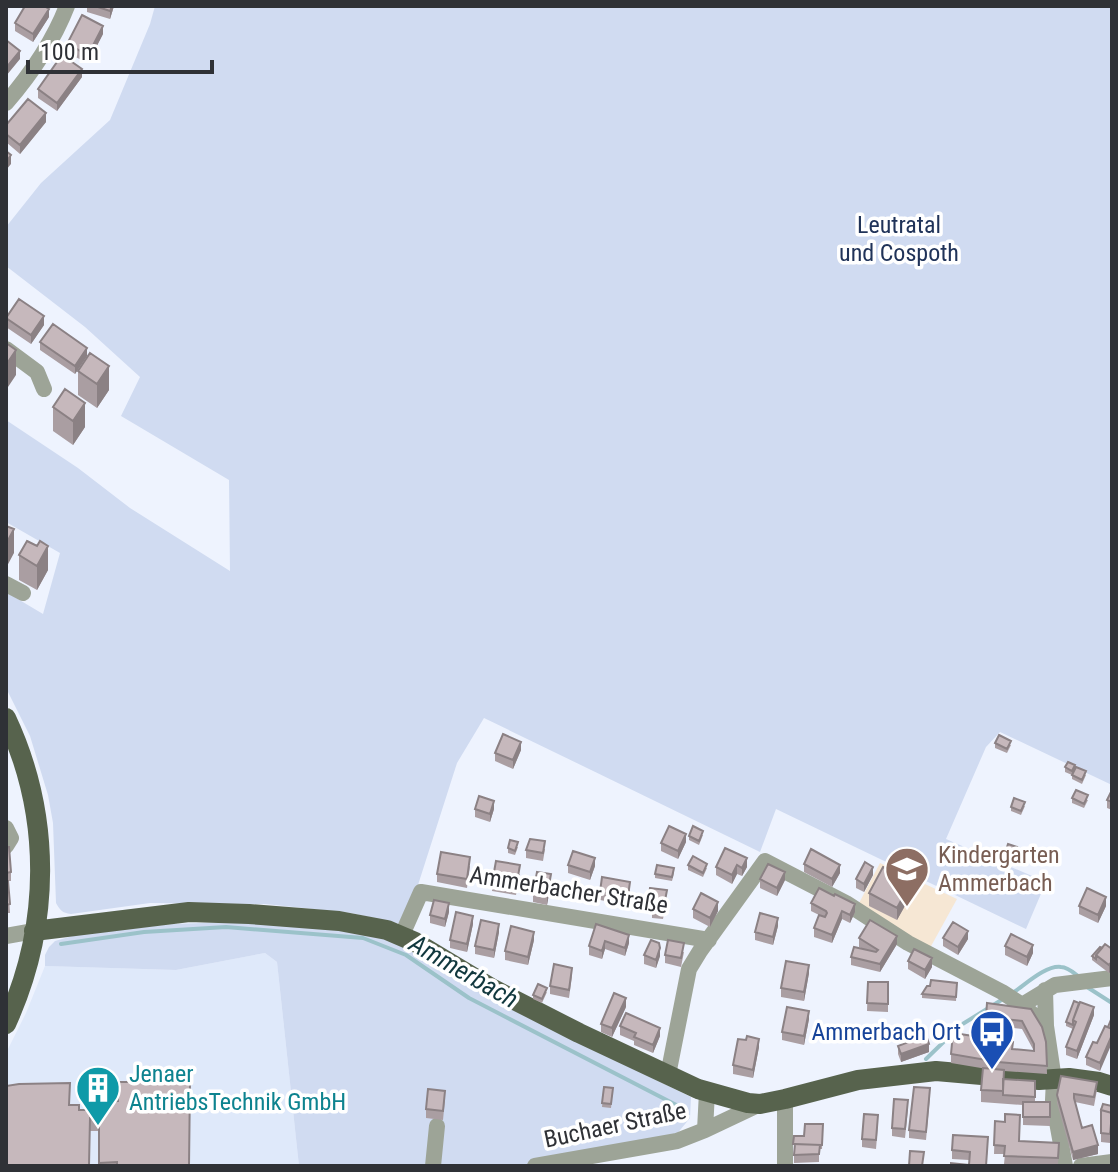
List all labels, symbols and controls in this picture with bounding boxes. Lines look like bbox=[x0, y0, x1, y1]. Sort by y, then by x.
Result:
scale bar bbox=[28, 24, 212, 74]
text: 100 m bbox=[40, 38, 99, 66]
park label: Leutratal und Cospoth bbox=[839, 211, 959, 267]
place label: Kindergarten Ammerbach bbox=[938, 841, 1060, 897]
school or university icon: Kindergarten Ammerbach bbox=[883, 845, 931, 908]
street label: Ammerbacher Straße bbox=[468, 861, 670, 919]
water label: Ammerbach bbox=[404, 927, 524, 1014]
bus stop icon: Ammerbach Ort bbox=[968, 1008, 1016, 1071]
place label: Ammerbach Ort bbox=[812, 1018, 961, 1046]
place label: Jenaer AntriebsTechnik GmbH bbox=[129, 1060, 346, 1116]
building icon: Jenaer AntriebsTechnik GmbH bbox=[74, 1064, 122, 1127]
street label: Buchaer Straße bbox=[541, 1096, 689, 1154]

